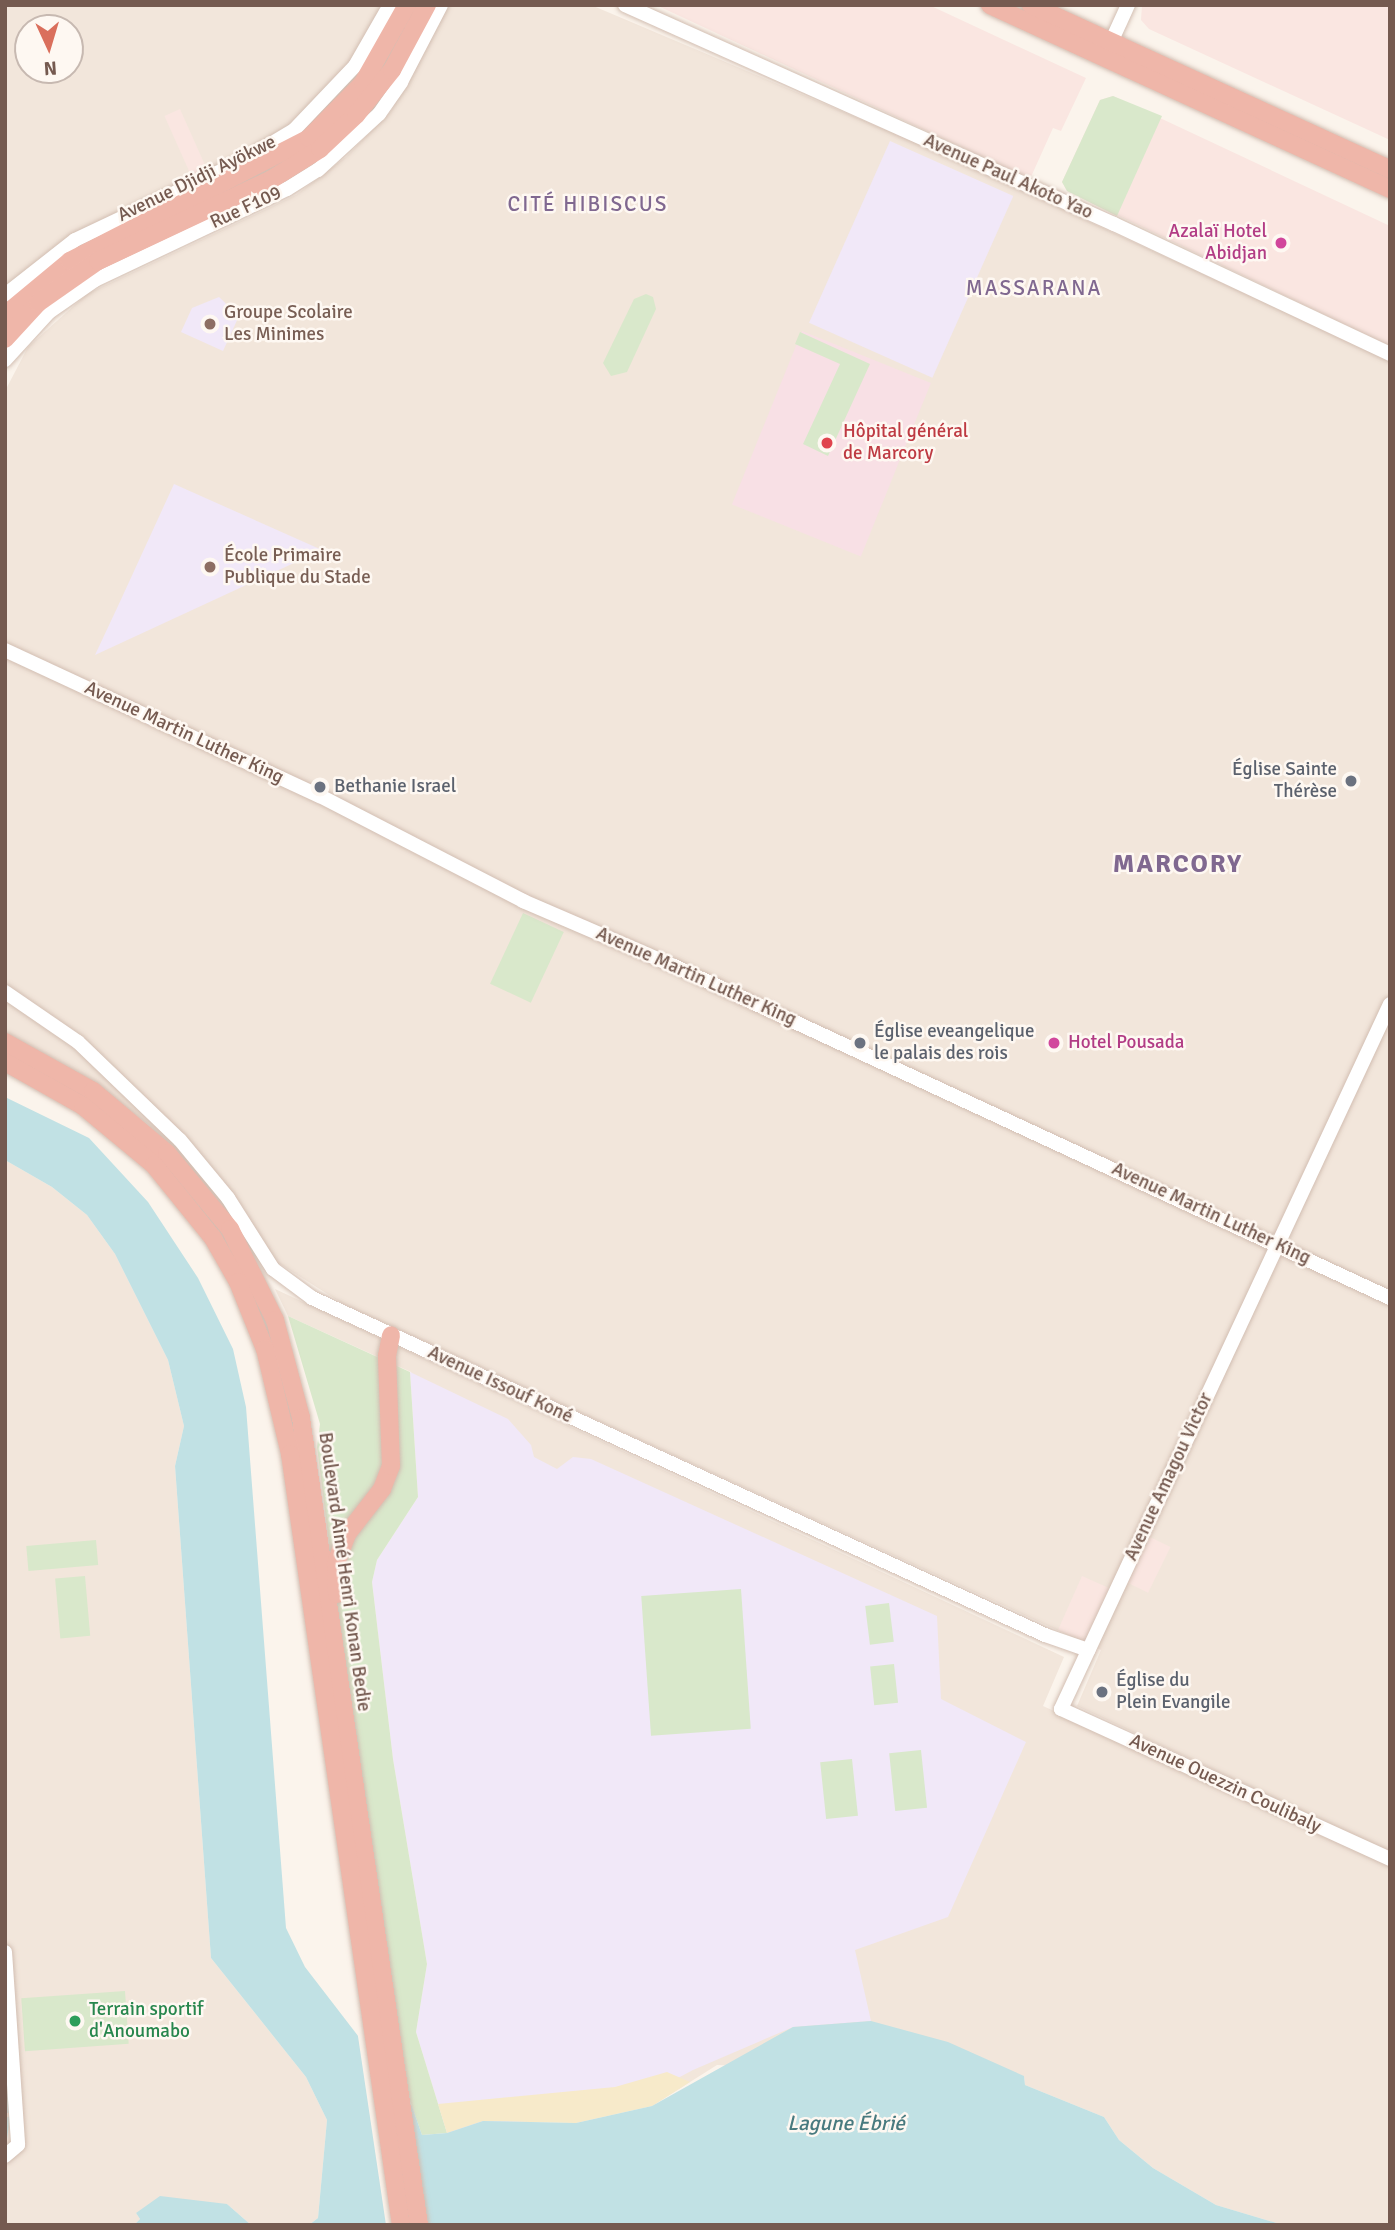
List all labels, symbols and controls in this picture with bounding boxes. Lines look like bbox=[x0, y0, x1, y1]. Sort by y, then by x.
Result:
north arrow bbox=[14, 14, 84, 84]
text: N bbox=[43, 56, 58, 80]
street label: Avenue Paul Akoto Yao bbox=[920, 129, 1096, 225]
street label: Avenue Djidji Ayökwe bbox=[114, 131, 280, 227]
street label: Rue F109 bbox=[207, 182, 285, 234]
district label: CITÉ HIBISCUS bbox=[509, 191, 667, 217]
place label: Azalaï Hotel Abidjan bbox=[1169, 221, 1267, 265]
marker: Azalaï Hotel Abidjan bbox=[1273, 235, 1289, 251]
district label: MASSARANA bbox=[967, 275, 1101, 301]
place label: Groupe Scolaire Les Minimes bbox=[224, 302, 353, 346]
marker: Groupe Scolaire Les Minimes bbox=[202, 316, 218, 332]
place label: Hôpital général de Marcory bbox=[843, 421, 968, 465]
marker: Hôpital général de Marcory bbox=[817, 433, 837, 453]
place label: École Primaire Publique du Stade bbox=[224, 545, 371, 589]
marker: École Primaire Publique du Stade bbox=[202, 559, 218, 575]
street label: Avenue Martin Luther King bbox=[81, 677, 287, 789]
place label: Église Sainte Thérèse bbox=[1232, 759, 1337, 803]
marker: Église Sainte Thérèse bbox=[1343, 773, 1359, 789]
place label: Bethanie Israel bbox=[334, 776, 456, 798]
marker: Bethanie Israel bbox=[312, 779, 328, 795]
district label: MARCORY bbox=[1114, 849, 1242, 881]
street label: Avenue Martin Luther King bbox=[592, 922, 800, 1032]
place label: Église eveangelique le palais des rois bbox=[874, 1021, 1034, 1065]
place label: Hotel Pousada bbox=[1068, 1032, 1184, 1054]
marker: Église eveangelique le palais des rois bbox=[852, 1035, 868, 1051]
marker: Hotel Pousada bbox=[1046, 1035, 1062, 1051]
street label: Avenue Martin Luther King bbox=[1108, 1158, 1314, 1270]
street label: Avenue Issouf Koné bbox=[424, 1341, 576, 1429]
street label: Avenue Amagou Victor bbox=[1120, 1389, 1218, 1565]
street label: Boulevard Aimé Henri Konan Bedie bbox=[313, 1431, 375, 1713]
place label: Église du Plein Evangile bbox=[1116, 1670, 1230, 1714]
marker: Église du Plein Evangile bbox=[1094, 1684, 1110, 1700]
street label: Avenue Ouezzin Coulibaly bbox=[1126, 1730, 1324, 1838]
place label: Terrain sportif d'Anoumabo bbox=[89, 1999, 203, 2043]
marker: Terrain sportif d'Anoumabo bbox=[67, 2013, 83, 2029]
water label: Lagune Ébrié bbox=[787, 2110, 905, 2136]

